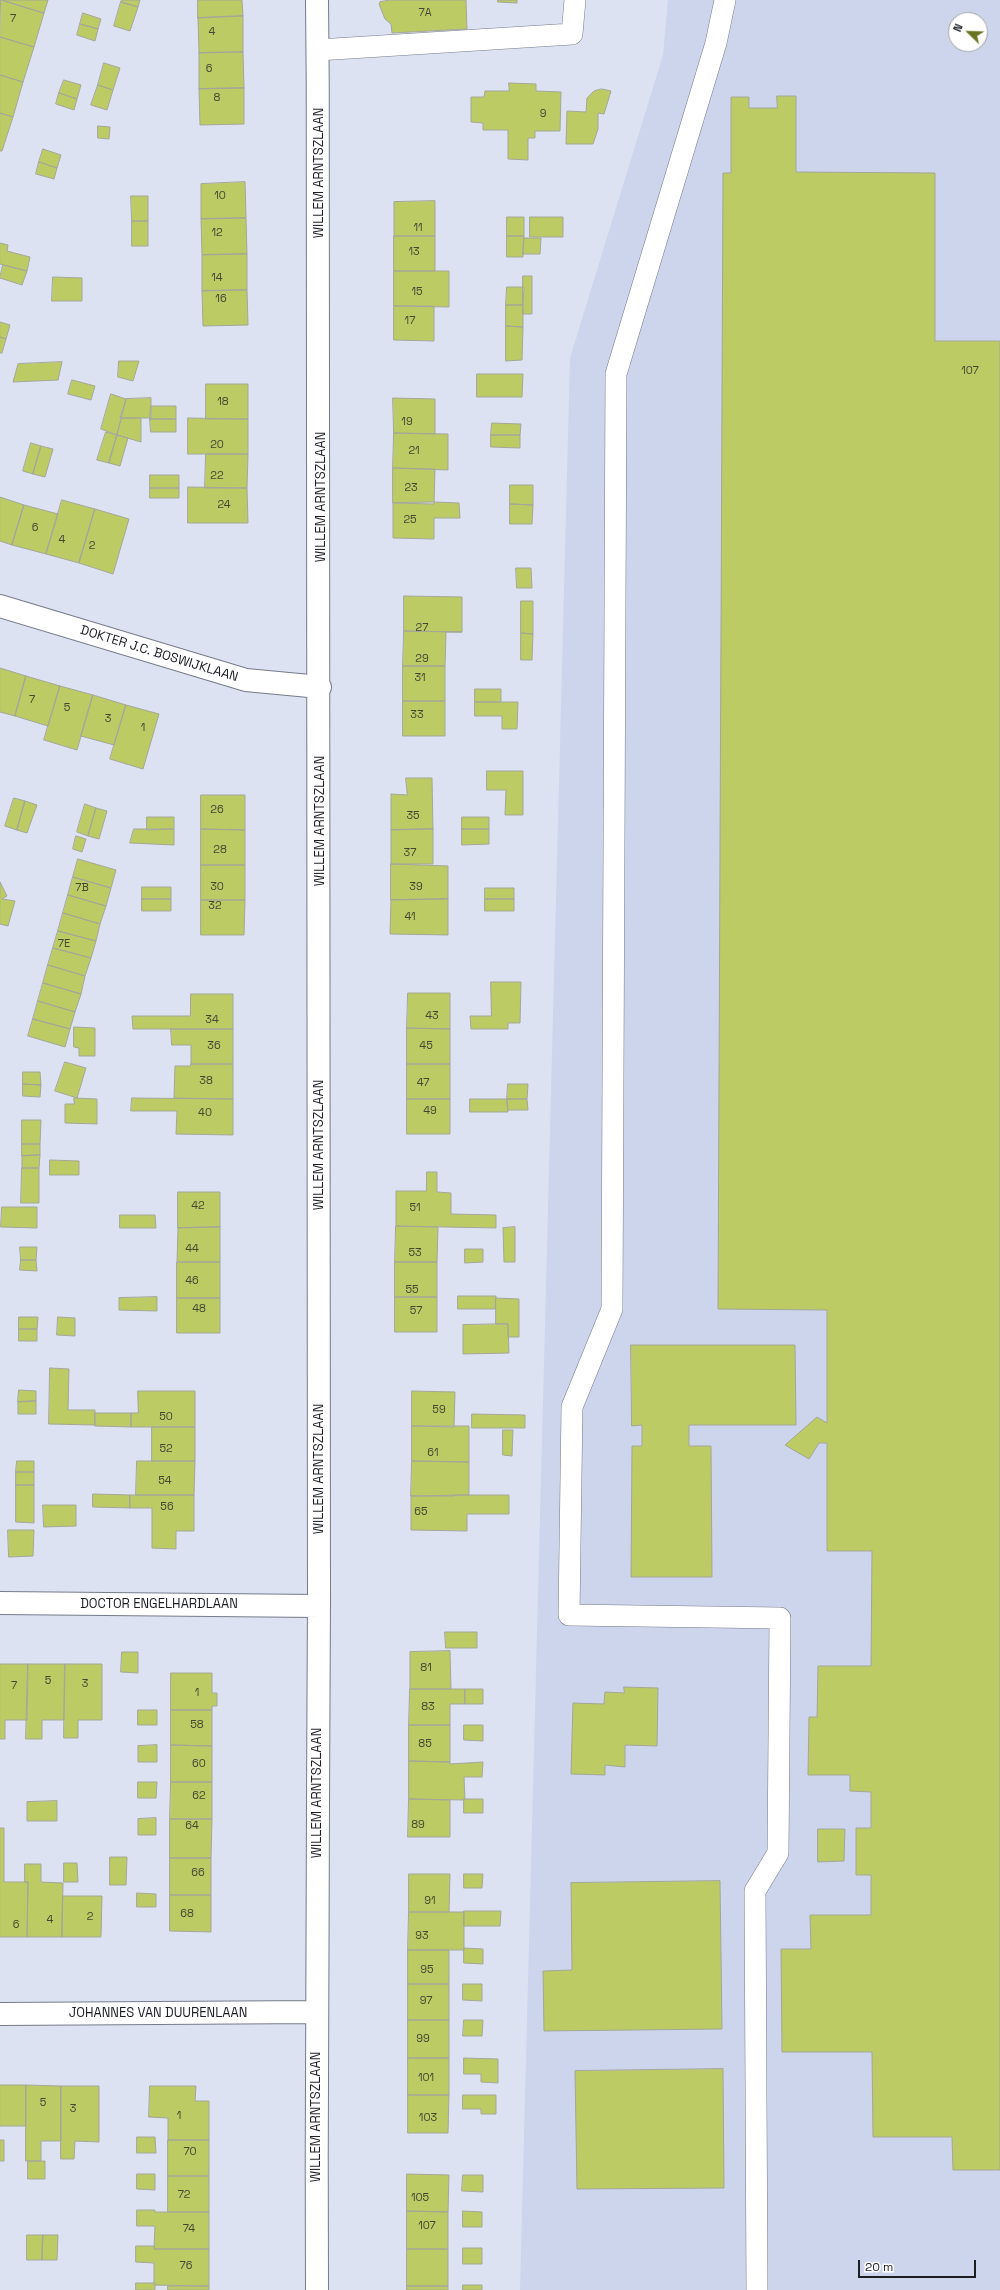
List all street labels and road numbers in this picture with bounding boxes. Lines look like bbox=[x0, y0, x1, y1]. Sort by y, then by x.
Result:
street label: WILLEM ARNTSZLAAN bbox=[311, 108, 327, 238]
street label: WILLEM ARNTSZLAAN bbox=[313, 432, 329, 562]
street label: DOKTER J.C. BOSWIJKLAAN bbox=[78, 623, 240, 685]
street label: WILLEM ARNTSZLAAN bbox=[312, 756, 328, 886]
street label: WILLEM ARNTSZLAAN bbox=[311, 1080, 327, 1210]
street label: WILLEM ARNTSZLAAN bbox=[311, 1404, 327, 1534]
street label: DOCTOR ENGELHARDLAAN bbox=[80, 1596, 238, 1612]
street label: WILLEM ARNTSZLAAN bbox=[309, 1728, 325, 1858]
street label: JOHANNES VAN DUURENLAAN bbox=[69, 2005, 247, 2021]
street label: WILLEM ARNTSZLAAN bbox=[308, 2052, 324, 2182]

